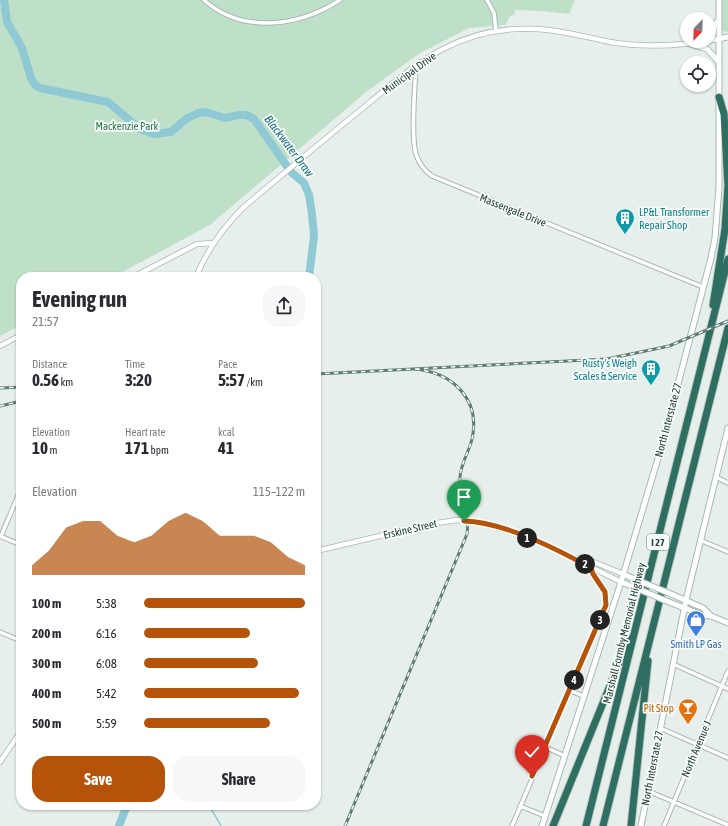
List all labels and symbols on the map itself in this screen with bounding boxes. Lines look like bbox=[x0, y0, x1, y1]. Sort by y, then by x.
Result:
north arrow bbox=[680, 12, 716, 48]
street label: Municipal Drive bbox=[380, 50, 438, 96]
water label: Blackwater Draw bbox=[261, 113, 317, 180]
park label: Mackenzie Park bbox=[96, 120, 159, 132]
street label: Massengale Drive bbox=[478, 191, 548, 229]
place label: LP&L Transformer Repair Shop bbox=[639, 206, 710, 231]
building icon: LP&L Transformer Repair Shop bbox=[614, 207, 636, 235]
place label: Rusty's Weigh Scales & Service bbox=[574, 357, 637, 382]
building icon: Rusty's Weigh Scales & Service bbox=[640, 358, 662, 386]
street label: North Interstate 27 bbox=[652, 382, 684, 458]
pin bbox=[447, 480, 481, 521]
street label: Erskine Street bbox=[382, 517, 438, 541]
pin: 1 bbox=[517, 528, 537, 548]
road number: I 27 bbox=[647, 534, 669, 550]
pin: 2 bbox=[575, 554, 595, 574]
street label: Marshall Formby Memorial Highway bbox=[601, 561, 647, 705]
shop icon: Smith LP Gas bbox=[685, 609, 707, 637]
pin: 3 bbox=[590, 610, 610, 630]
place label: Smith LP Gas bbox=[670, 638, 722, 650]
pin: 4 bbox=[564, 670, 584, 690]
bar icon: Pit Stop bbox=[677, 697, 699, 725]
place label: Pit Stop bbox=[644, 702, 674, 714]
street label: North Avenue J bbox=[679, 719, 713, 779]
street label: North Interstate 27 bbox=[639, 729, 665, 807]
pin bbox=[515, 735, 549, 776]

